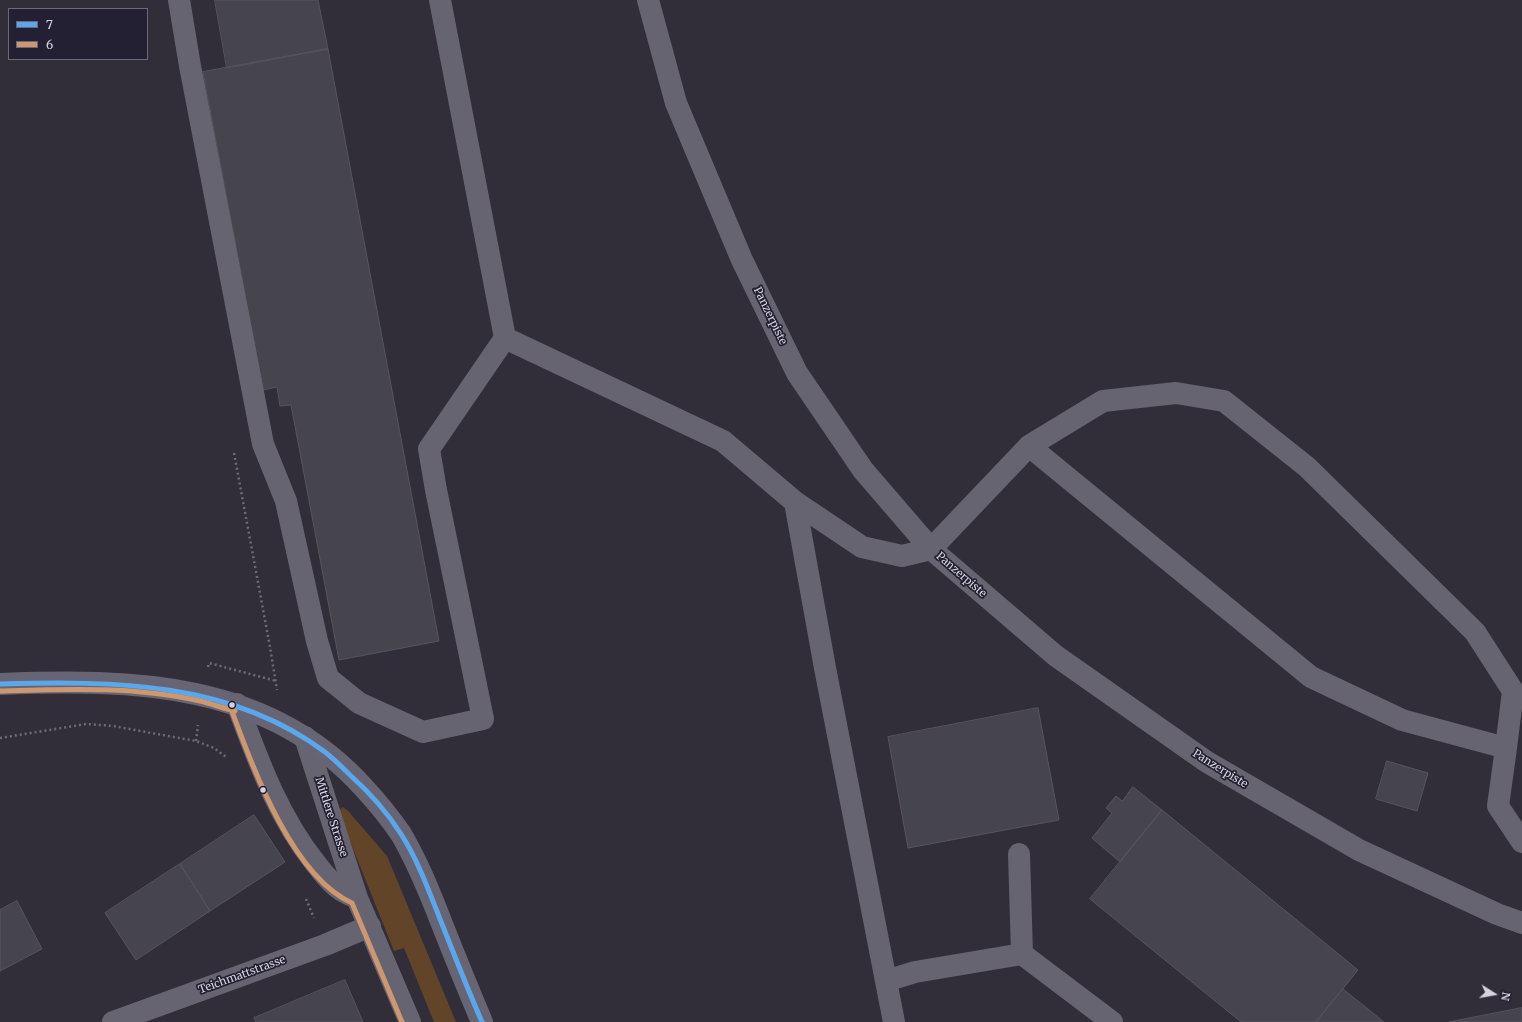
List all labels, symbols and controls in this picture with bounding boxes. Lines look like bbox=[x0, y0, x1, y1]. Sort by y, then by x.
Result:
legend bbox=[8, 8, 148, 60]
text: 7 bbox=[46, 17, 53, 32]
text: 6 bbox=[46, 37, 53, 52]
street label: Panzerpiste bbox=[750, 285, 790, 347]
street label: Panzerpiste bbox=[933, 550, 989, 600]
unlabelled marker bbox=[227, 700, 237, 710]
street label: Panzerpiste bbox=[1190, 747, 1250, 791]
street label: Mittlere Strasse bbox=[312, 775, 350, 859]
unlabelled marker bbox=[258, 785, 268, 795]
street label: Teichmattstrasse bbox=[197, 953, 287, 997]
north arrow bbox=[1474, 974, 1514, 1014]
text: N bbox=[1498, 991, 1513, 1002]

